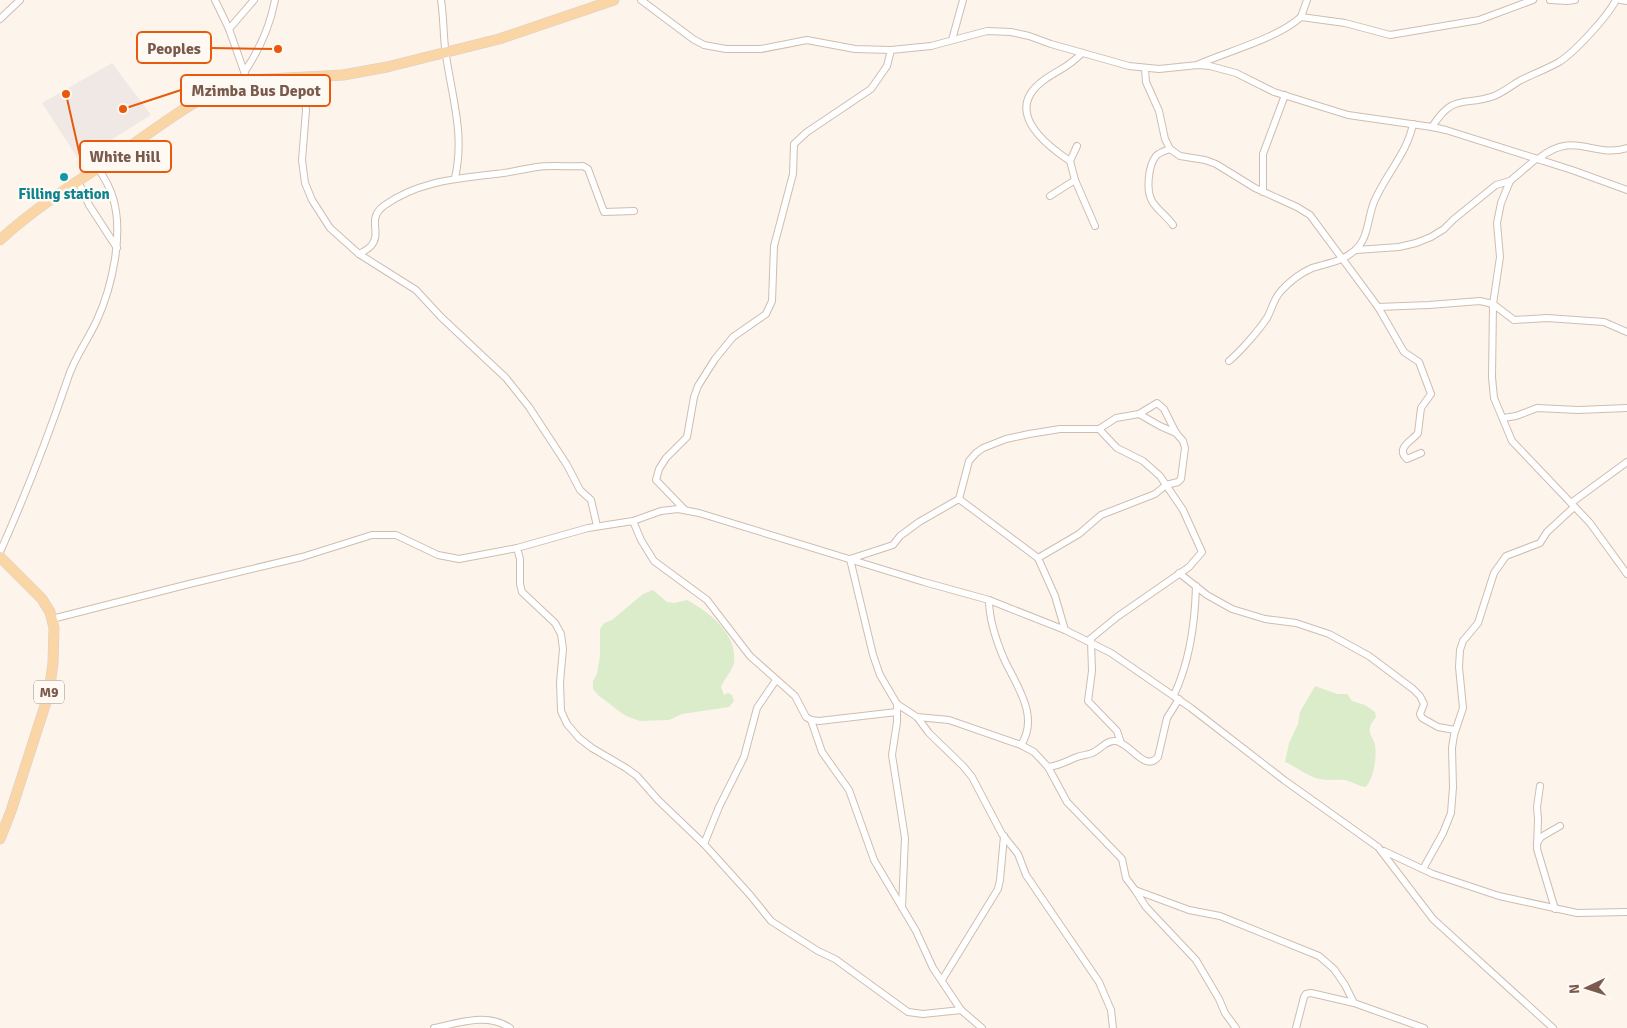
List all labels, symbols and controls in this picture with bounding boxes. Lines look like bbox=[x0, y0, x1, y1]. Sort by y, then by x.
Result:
callout: Peoples bbox=[137, 32, 211, 63]
text: Peoples bbox=[147, 39, 201, 59]
callout: Mzimba Bus Depot bbox=[181, 75, 330, 106]
text: Mzimba Bus Depot bbox=[191, 81, 321, 101]
callout: White Hill bbox=[80, 141, 171, 172]
text: White Hill bbox=[90, 147, 160, 167]
marker: Filling station bbox=[58, 171, 70, 183]
place label: Filling station bbox=[18, 185, 110, 203]
road number: M9 bbox=[34, 680, 64, 704]
north arrow bbox=[1562, 963, 1612, 1013]
text: N bbox=[1566, 983, 1583, 994]

